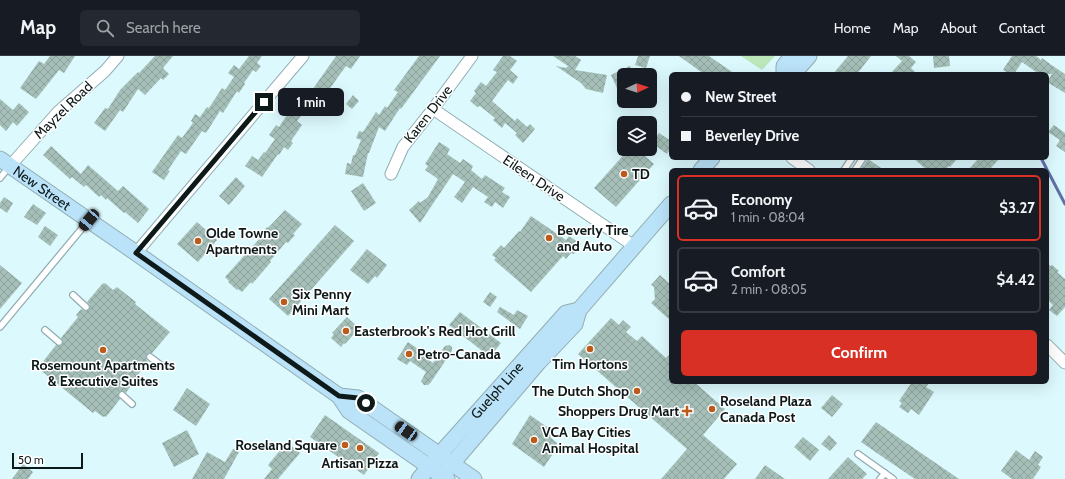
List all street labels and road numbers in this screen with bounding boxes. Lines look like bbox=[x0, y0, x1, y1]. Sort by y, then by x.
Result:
street label: Mayzel Road bbox=[30, 77, 96, 143]
street label: Karen Drive bbox=[400, 81, 456, 147]
street label: Eileen Drive bbox=[500, 151, 568, 205]
street label: New Street bbox=[10, 162, 75, 214]
street label: Guelph Line bbox=[467, 358, 527, 423]

